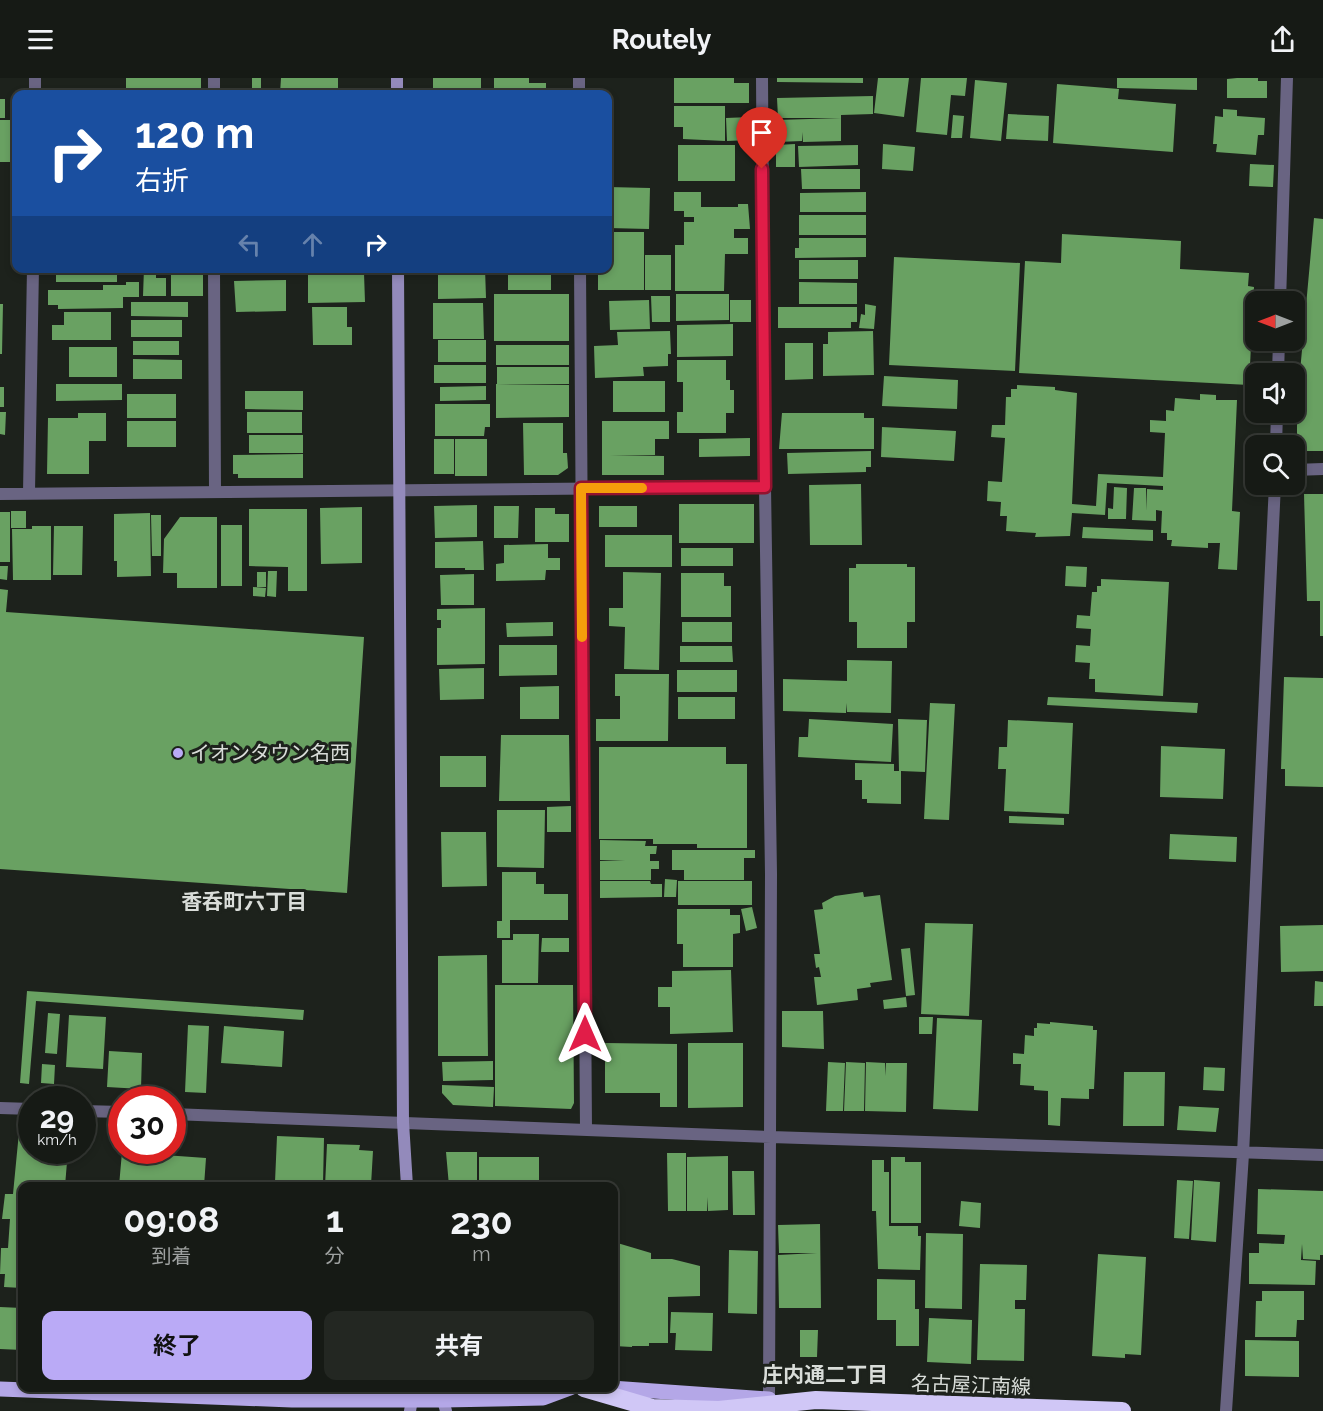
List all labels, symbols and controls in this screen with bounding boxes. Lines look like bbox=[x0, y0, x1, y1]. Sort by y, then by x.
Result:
icon: menu bbox=[24, 23, 57, 56]
icon: share bbox=[1266, 23, 1299, 56]
text: Routely bbox=[612, 24, 711, 55]
pin bbox=[736, 107, 787, 169]
text: 120 m bbox=[135, 109, 254, 158]
icon: right bbox=[36, 114, 114, 192]
icon: arrive bbox=[745, 116, 778, 149]
text: 右折 bbox=[135, 165, 189, 196]
icon: left bbox=[233, 228, 266, 261]
icon: ahead bbox=[296, 228, 329, 261]
icon: right bbox=[359, 228, 392, 261]
north arrow bbox=[1245, 291, 1305, 351]
map controls bbox=[1245, 291, 1305, 495]
button: sound bbox=[1245, 363, 1305, 423]
button: search bbox=[1245, 435, 1305, 495]
place label: イオンタウン名西 bbox=[190, 741, 350, 765]
marker: イオンタウン名西 bbox=[171, 746, 185, 760]
district label: 香呑町六丁目 bbox=[181, 889, 307, 914]
position arrow bbox=[553, 1002, 617, 1066]
speed limit sign: 30 bbox=[108, 1086, 186, 1164]
text: 29 bbox=[40, 1100, 74, 1135]
text: km/h bbox=[37, 1131, 77, 1149]
text: 09:08 bbox=[123, 1198, 219, 1240]
text: 1 bbox=[326, 1198, 344, 1240]
text: 230 bbox=[450, 1200, 513, 1242]
text: m bbox=[472, 1242, 491, 1266]
text: 到着 bbox=[151, 1244, 191, 1268]
text: 分 bbox=[325, 1244, 345, 1268]
button: 終了 bbox=[42, 1311, 312, 1380]
button: 共有 bbox=[324, 1311, 594, 1380]
district label: 庄内通二丁目 bbox=[762, 1362, 888, 1387]
street label: 名古屋江南線 bbox=[911, 1371, 1031, 1399]

